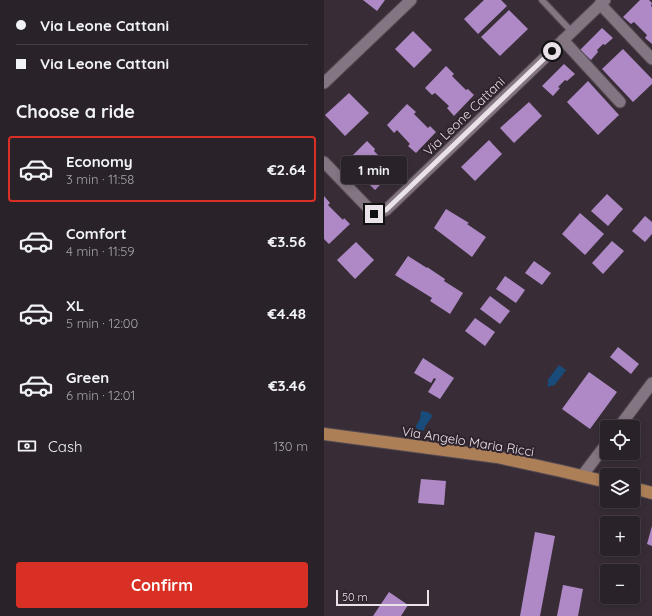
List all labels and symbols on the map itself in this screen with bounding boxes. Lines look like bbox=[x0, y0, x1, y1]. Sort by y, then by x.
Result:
route start bbox=[543, 42, 561, 60]
street label: Via Leone Cattani bbox=[420, 73, 508, 159]
callout: 1 min bbox=[341, 156, 407, 184]
route end bbox=[365, 205, 383, 223]
street label: Via Angelo Maria Ricci bbox=[401, 423, 535, 459]
scale bar bbox=[336, 588, 429, 607]

